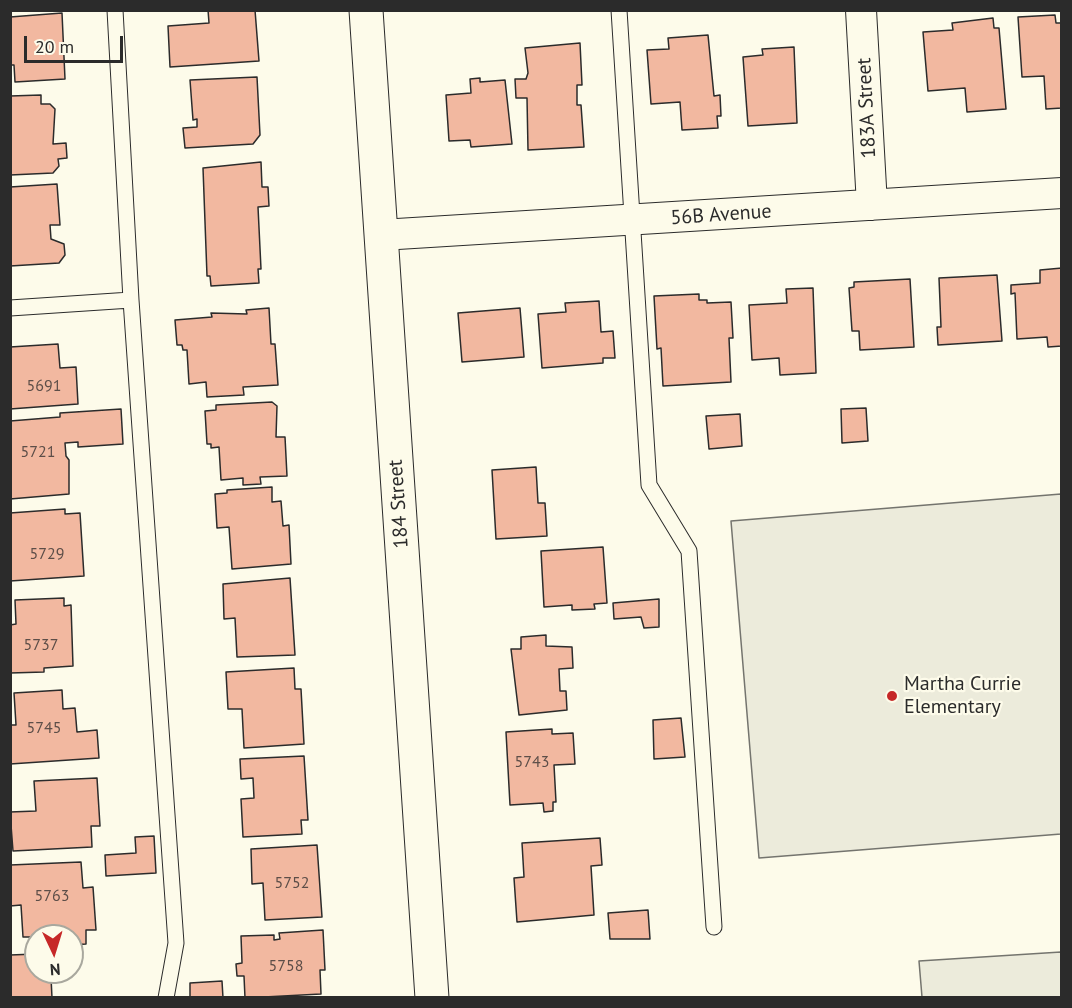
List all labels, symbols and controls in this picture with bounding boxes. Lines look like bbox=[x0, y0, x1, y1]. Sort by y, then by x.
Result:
scale bar bbox=[27, 24, 126, 62]
text: 20 m bbox=[35, 35, 74, 58]
street label: 183A Street bbox=[852, 57, 882, 159]
street label: 56B Avenue bbox=[670, 199, 772, 231]
house number: 5691 bbox=[27, 376, 61, 396]
house number: 5721 bbox=[21, 442, 55, 462]
street label: 184 Street bbox=[384, 459, 414, 549]
house number: 5729 bbox=[30, 544, 64, 564]
house number: 5737 bbox=[24, 635, 58, 655]
place label: Martha Currie Elementary bbox=[904, 672, 1021, 719]
marker: Martha Currie Elementary bbox=[885, 689, 899, 703]
house number: 5745 bbox=[27, 718, 61, 738]
house number: 5743 bbox=[515, 752, 549, 772]
house number: 5752 bbox=[275, 873, 309, 893]
house number: 5763 bbox=[35, 886, 69, 906]
north arrow bbox=[24, 924, 84, 984]
house number: 5758 bbox=[269, 956, 303, 976]
text: N bbox=[49, 960, 61, 980]

